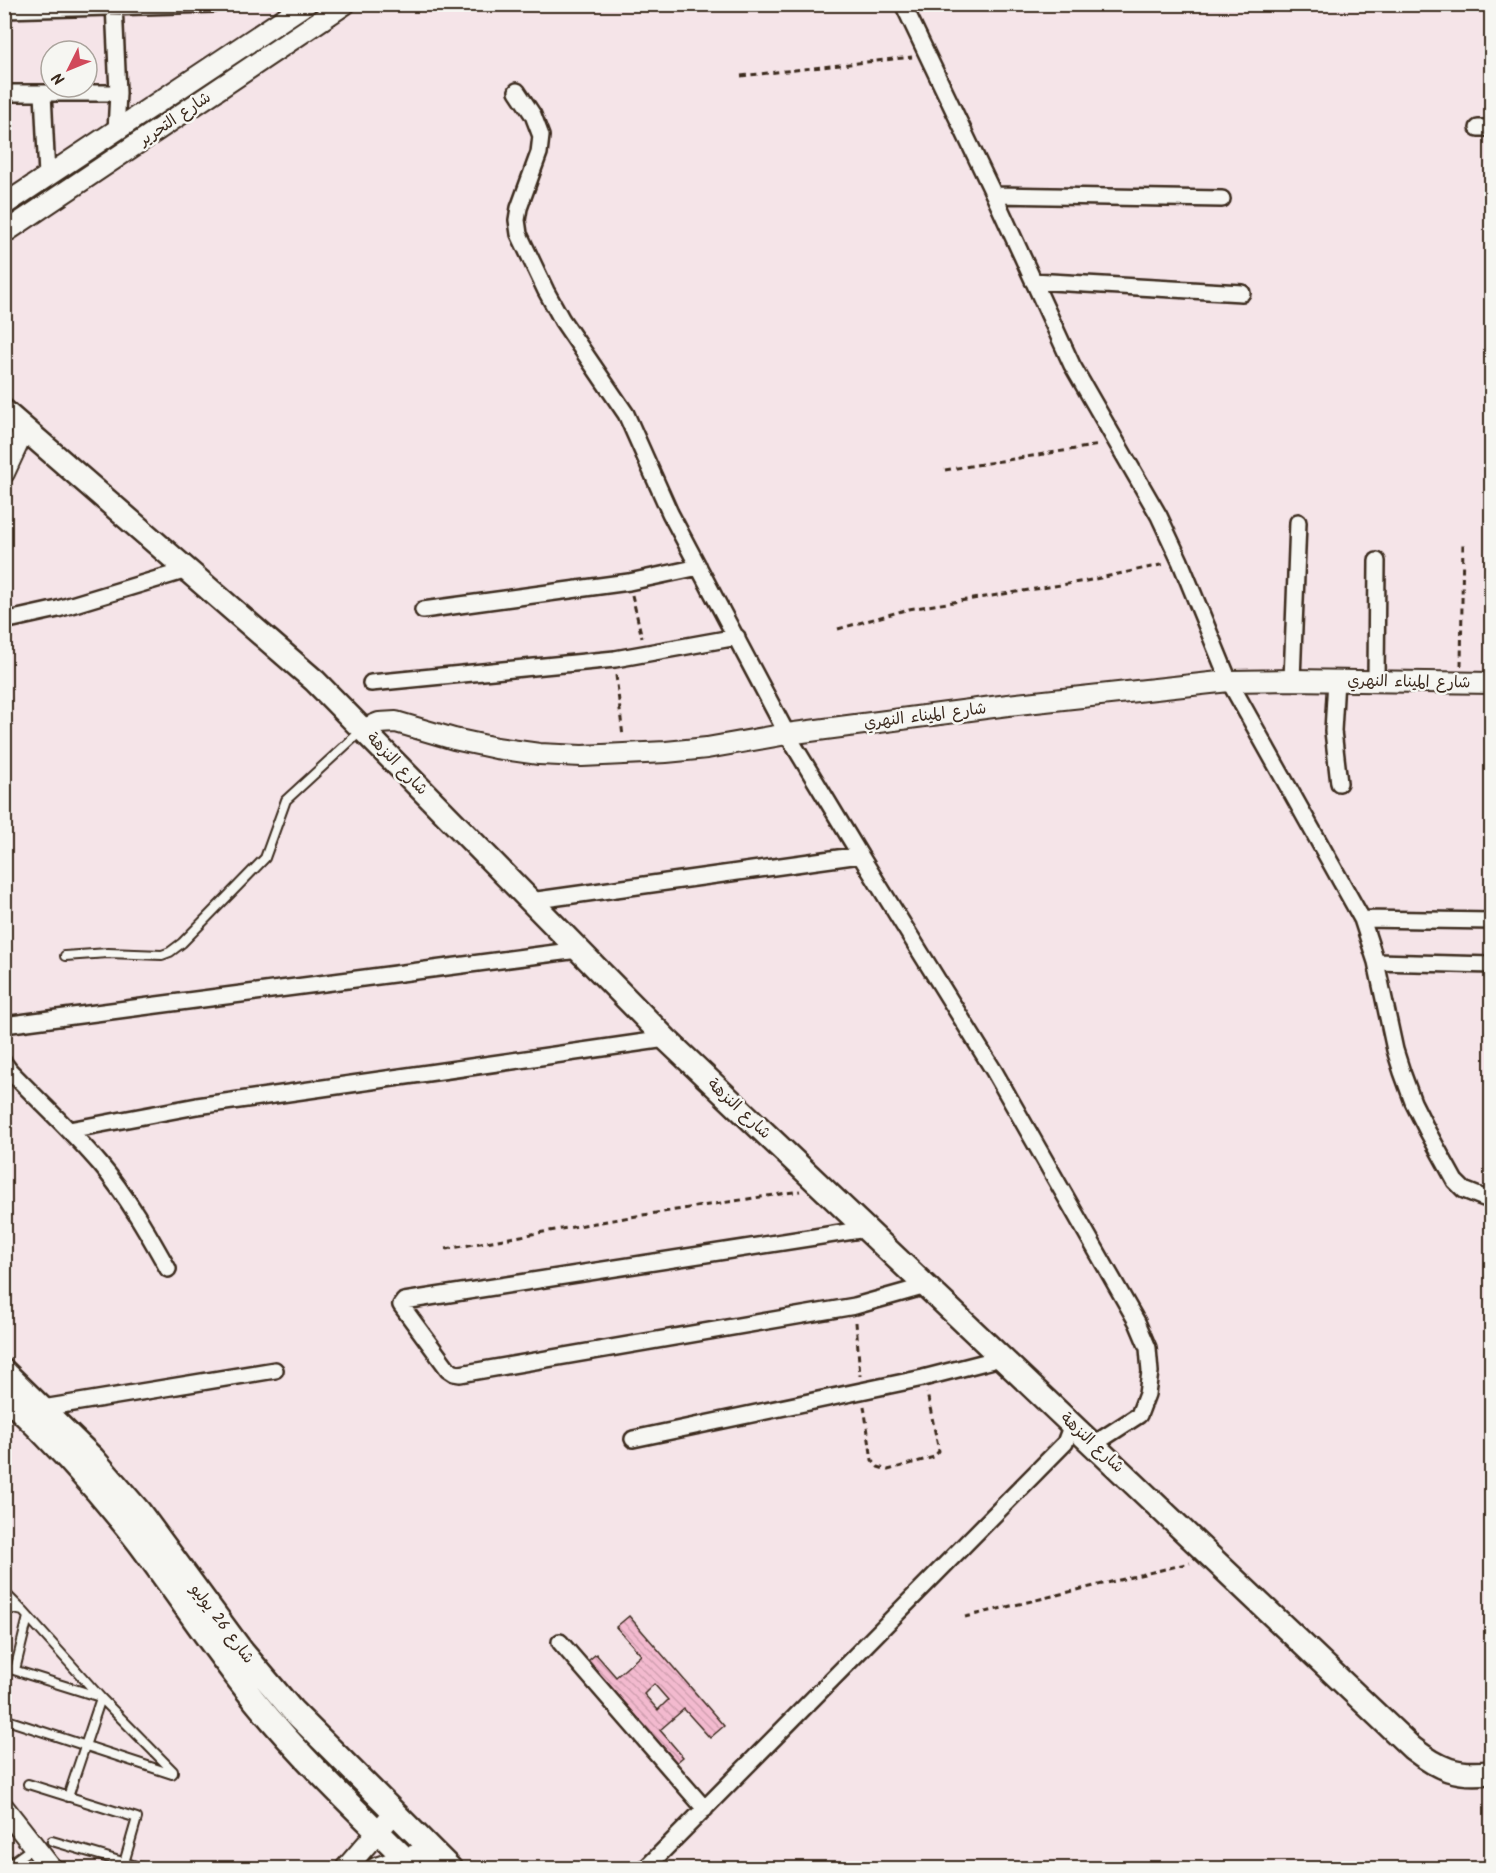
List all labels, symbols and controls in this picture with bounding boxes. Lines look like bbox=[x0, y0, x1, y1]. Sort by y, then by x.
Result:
north arrow bbox=[39, 39, 99, 99]
text: N bbox=[47, 66, 72, 90]
street label: شارع التحرير bbox=[132, 86, 216, 154]
street label: شارع الميناء النهري bbox=[1347, 668, 1471, 696]
street label: شارع الميناء النهري bbox=[862, 696, 988, 736]
street label: شارع النزهة bbox=[360, 727, 434, 801]
street label: شارع النزهة bbox=[701, 1073, 777, 1145]
street label: شارع النزهة bbox=[1054, 1407, 1130, 1479]
street label: شارع 26 يوليو bbox=[183, 1578, 260, 1669]

